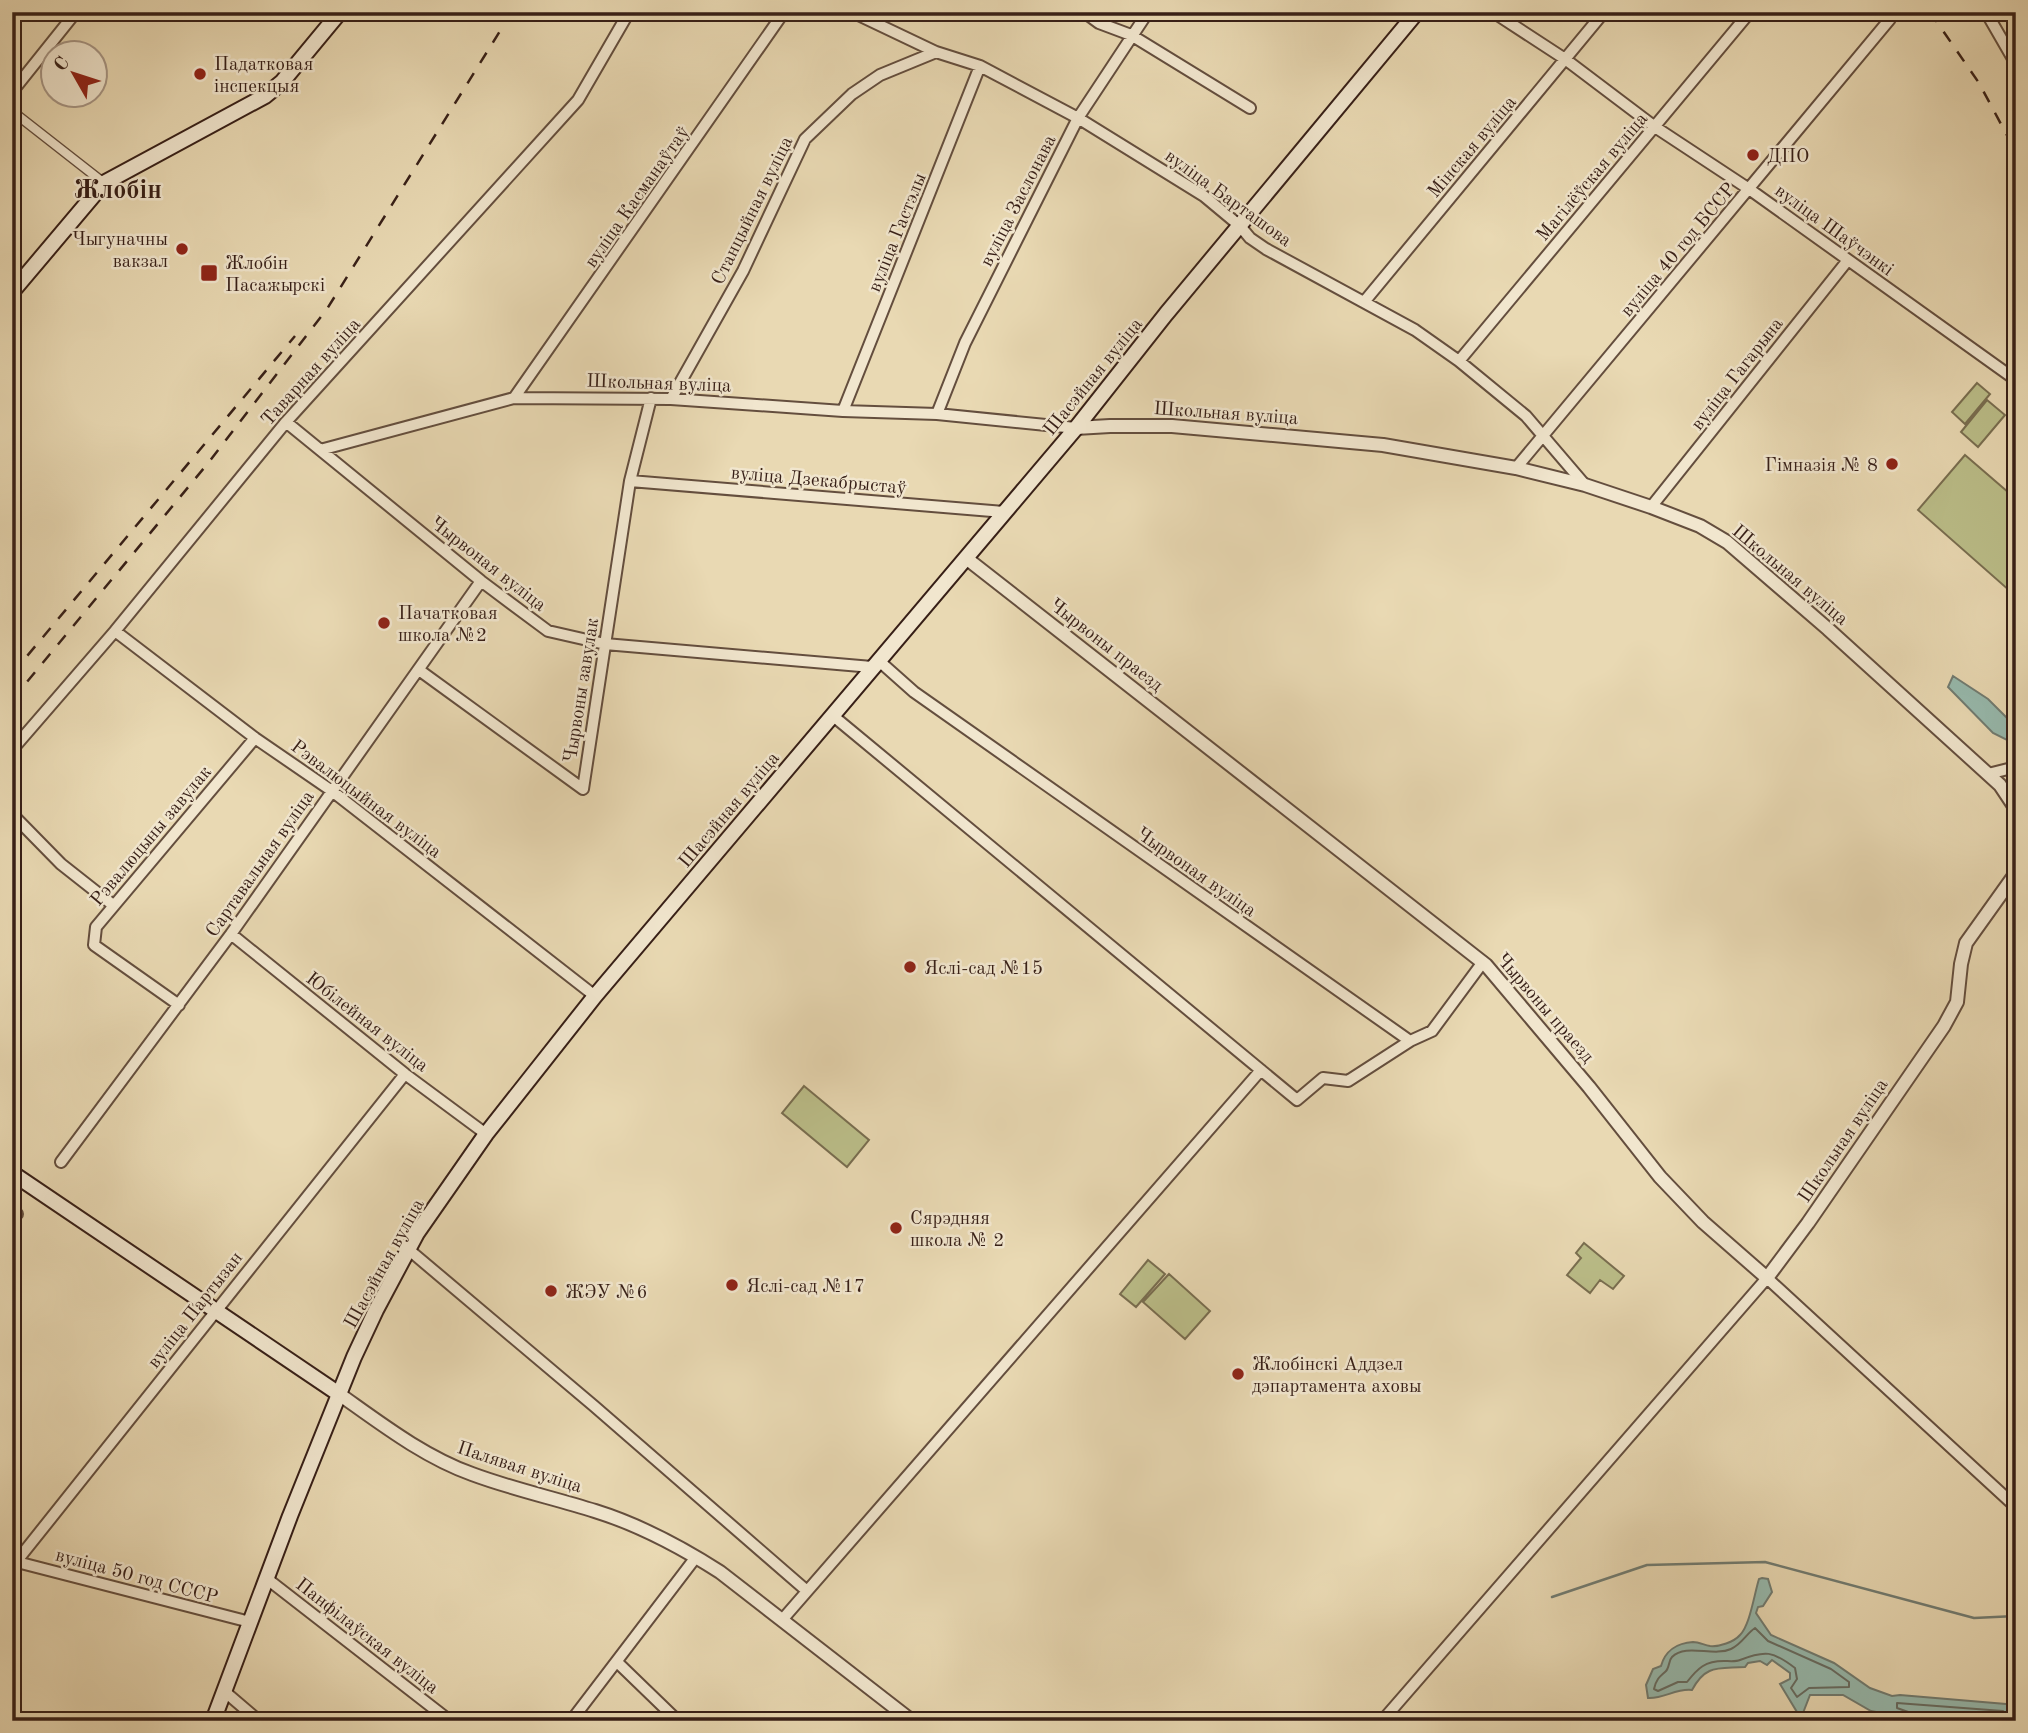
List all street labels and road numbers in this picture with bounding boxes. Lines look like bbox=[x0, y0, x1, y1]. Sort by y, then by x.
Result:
street label: Мінская вуліца bbox=[1425, 93, 1521, 202]
street label: Магілёўская вуліца bbox=[1534, 109, 1652, 245]
street label: вуліца Касманаўтаў bbox=[582, 123, 694, 272]
street label: вуліца Заслонава bbox=[978, 132, 1061, 270]
street label: Станцыйная вуліца bbox=[709, 133, 798, 288]
street label: вуліца Барташова bbox=[1161, 147, 1295, 252]
street label: вуліца Гастэлы bbox=[866, 171, 931, 295]
street label: вуліца 40 год БССР bbox=[1618, 180, 1740, 321]
street label: вуліца Шаўчэнкі bbox=[1771, 182, 1896, 280]
street label: вуліца Гагарына bbox=[1688, 314, 1788, 434]
street label: Таварная вуліца bbox=[259, 315, 365, 430]
street label: Шасэйная вуліца bbox=[1041, 315, 1147, 440]
street label: Школьная вуліца bbox=[586, 372, 732, 397]
street label: Школьная вуліца bbox=[1153, 400, 1299, 429]
street label: вуліца Дзекабрыстаў bbox=[730, 464, 907, 499]
street label: Чырвоная вуліца bbox=[426, 514, 550, 616]
street label: Школьная вуліца bbox=[1728, 522, 1851, 630]
street label: Чырвоны праезд bbox=[1045, 596, 1166, 696]
street label: Чырвоны завулак bbox=[562, 616, 603, 764]
street label: Рэвалюцыйная вуліца bbox=[287, 737, 445, 863]
street label: Шасэйная вуліца bbox=[676, 749, 784, 872]
street label: Рэвалюцыны завулак bbox=[88, 762, 216, 910]
street label: Сартавальная вуліца bbox=[203, 787, 319, 941]
street label: Чырвоная вуліца bbox=[1132, 825, 1259, 922]
street label: Чырвоны праезд bbox=[1492, 950, 1597, 1067]
street label: Юбілейная вуліца bbox=[302, 969, 432, 1077]
street label: Школьная вуліца bbox=[1796, 1075, 1893, 1207]
street label: Шасэйная вуліца bbox=[342, 1196, 429, 1332]
street label: вуліца Партызан bbox=[145, 1249, 247, 1372]
street label: Палявая вуліца bbox=[454, 1439, 585, 1498]
street label: вуліца 50 год СССР bbox=[53, 1547, 220, 1608]
street label: Панфілаўская вуліца bbox=[291, 1575, 442, 1699]

